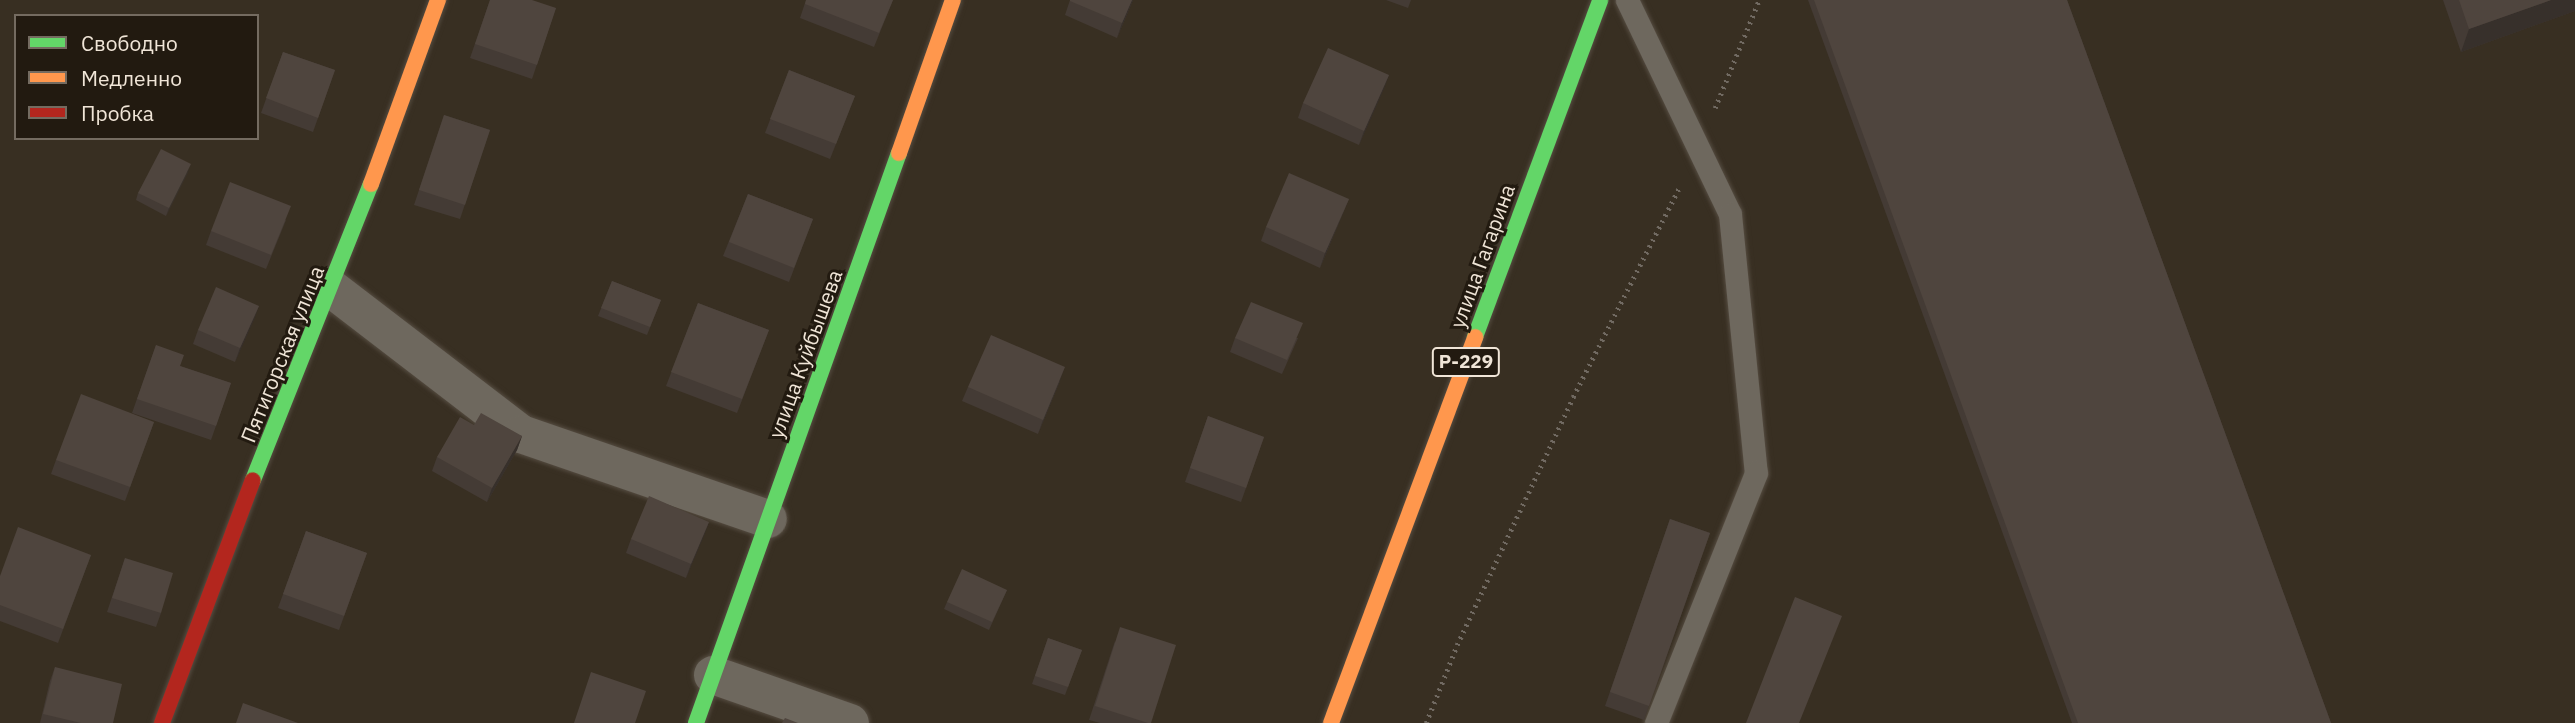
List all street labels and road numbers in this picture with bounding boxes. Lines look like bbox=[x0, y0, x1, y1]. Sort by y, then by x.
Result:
street label: улица Гагарина bbox=[1444, 181, 1520, 331]
street label: Пятигорская улица bbox=[235, 262, 329, 446]
street label: улица Куйбышева bbox=[763, 266, 847, 442]
road number: Р-229 bbox=[1431, 346, 1501, 378]

